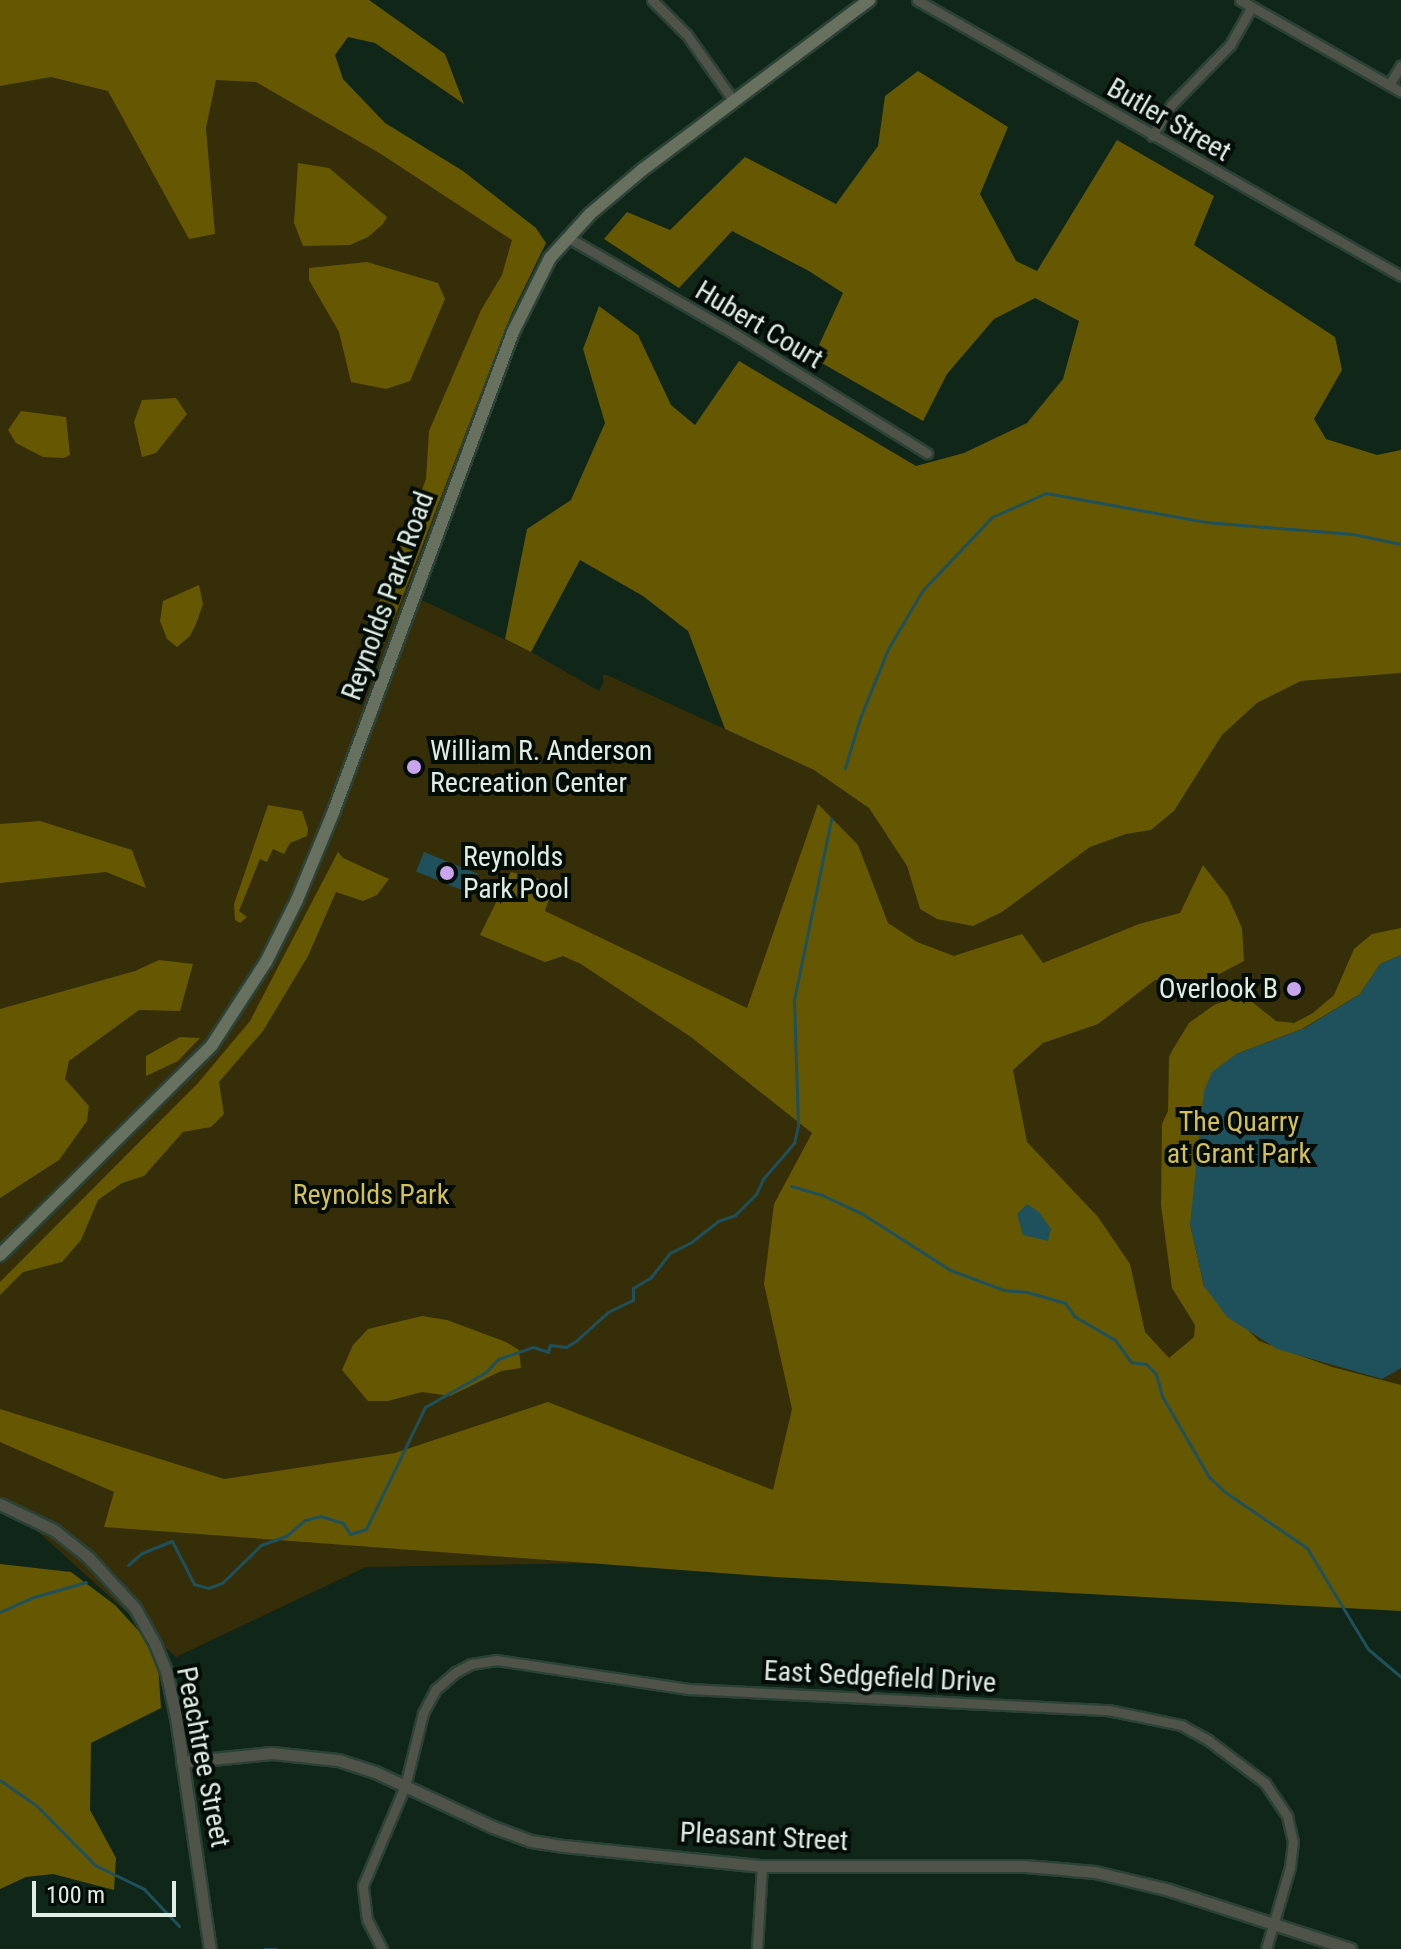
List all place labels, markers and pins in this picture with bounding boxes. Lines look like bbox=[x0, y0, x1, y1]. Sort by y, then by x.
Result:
place label: William R. Anderson Recreation Center bbox=[430, 734, 652, 800]
marker: William R. Anderson Recreation Center bbox=[405, 758, 423, 776]
place label: Reynolds Park Pool bbox=[463, 840, 569, 906]
marker: Reynolds Park Pool bbox=[438, 864, 456, 882]
place label: Overlook B bbox=[1159, 972, 1278, 1006]
marker: Overlook B bbox=[1285, 980, 1303, 998]

